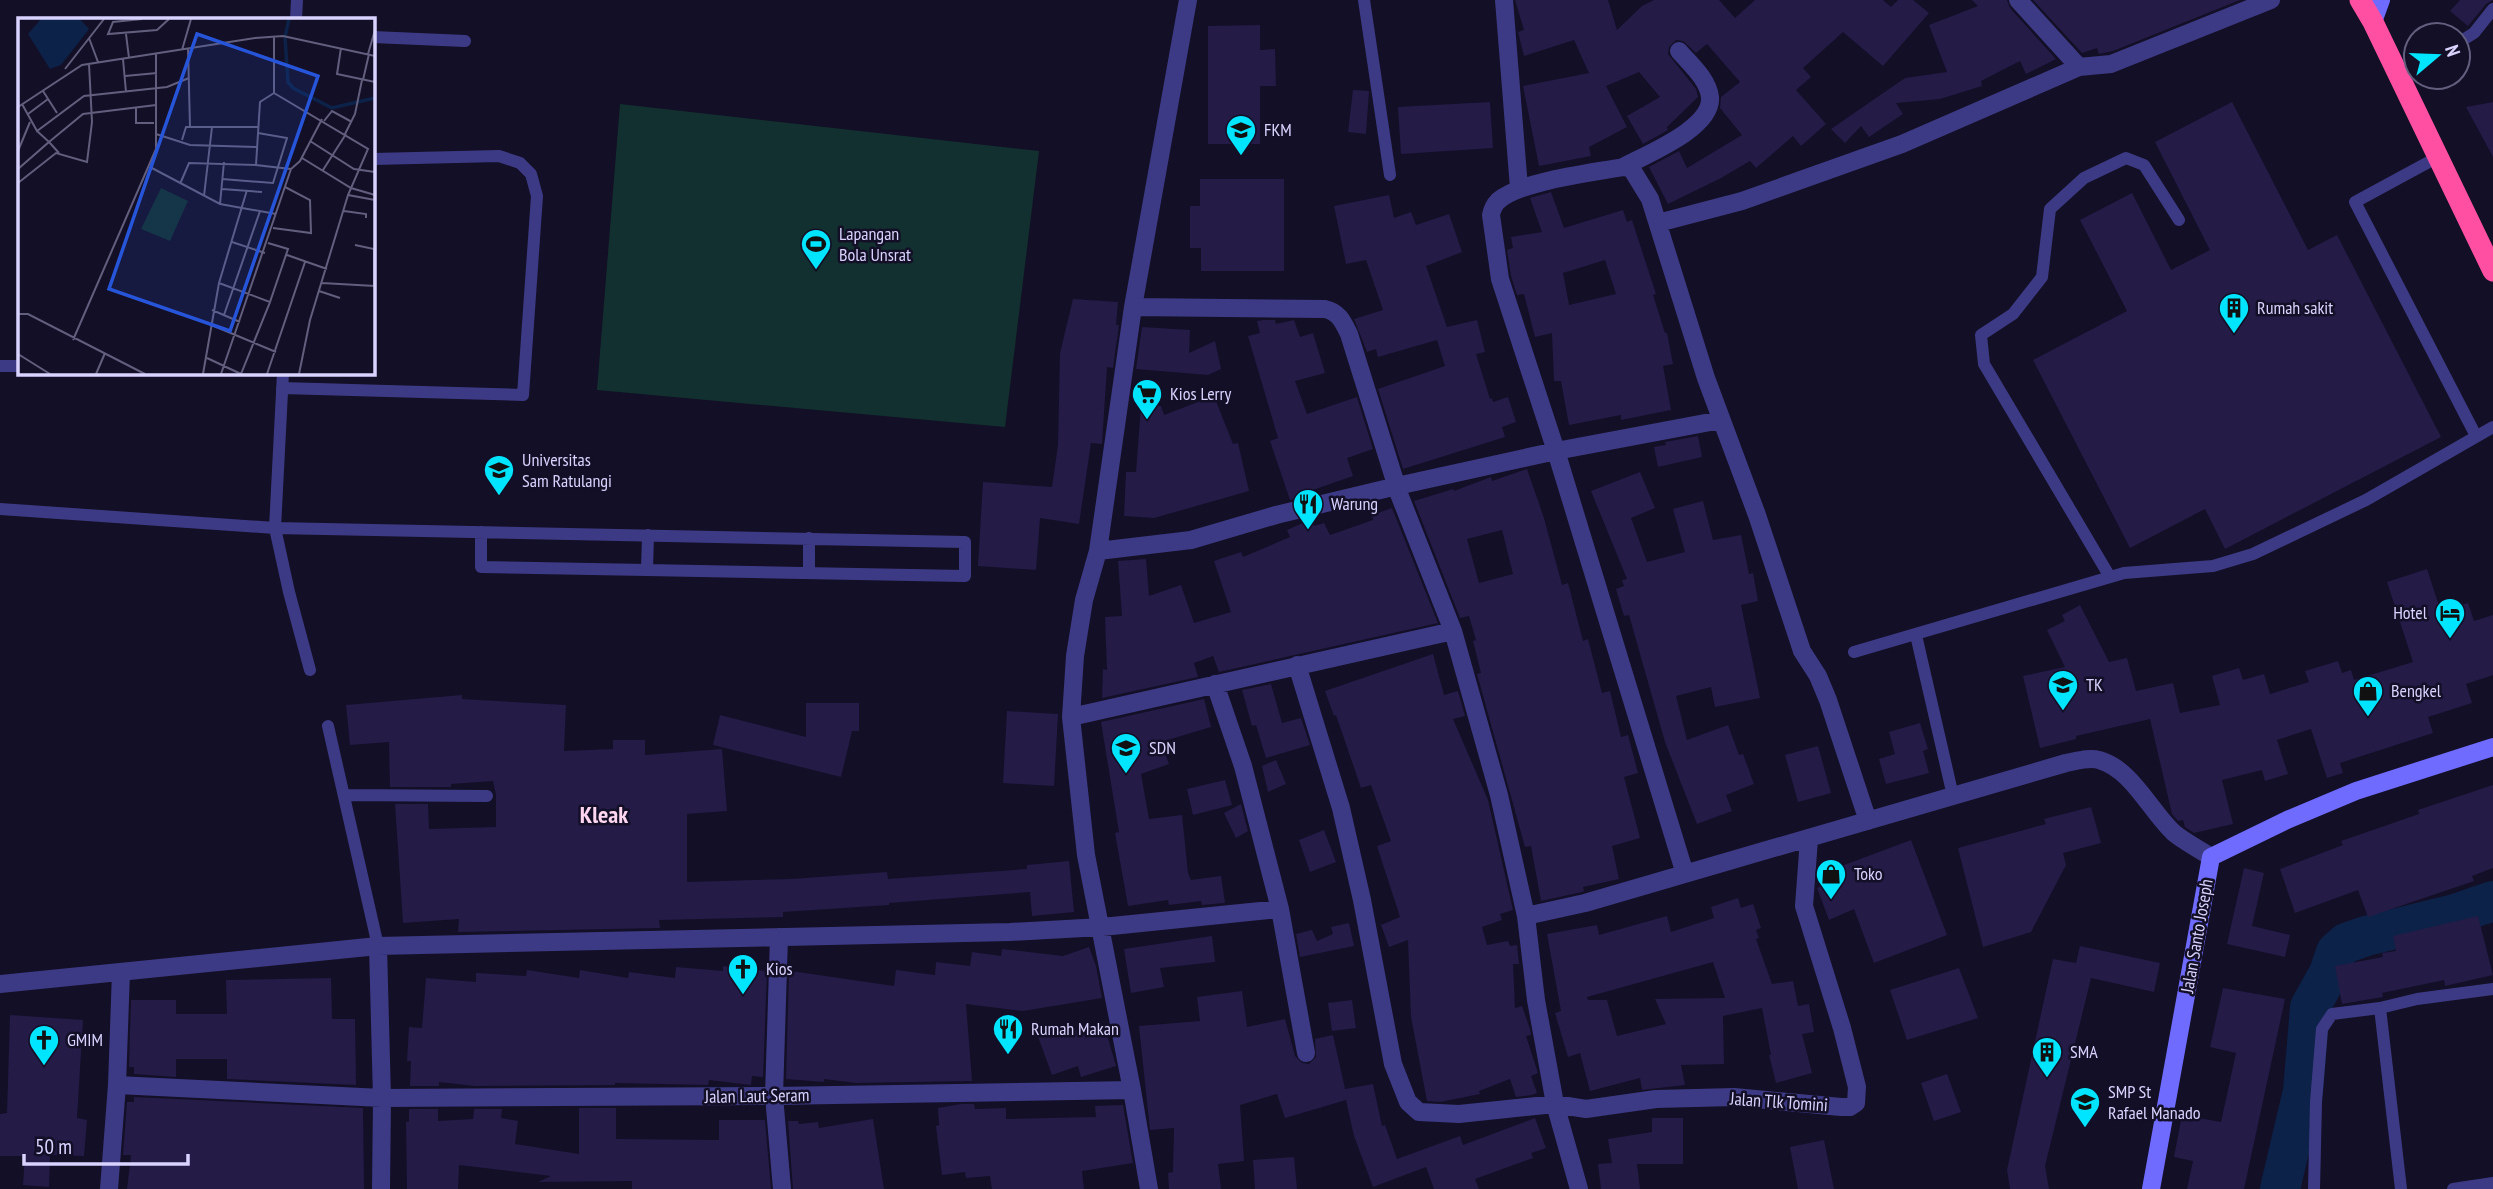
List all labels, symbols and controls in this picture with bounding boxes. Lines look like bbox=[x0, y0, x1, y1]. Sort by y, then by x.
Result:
inset map bbox=[18, 18, 374, 374]
north arrow bbox=[2402, 21, 2472, 91]
text: N bbox=[2440, 42, 2466, 59]
school or university icon: FKM bbox=[1224, 113, 1258, 157]
place label: FKM bbox=[1264, 118, 1292, 141]
place label: Lapangan Bola Unsrat bbox=[839, 222, 911, 266]
sports icon: Lapangan Bola Unsrat bbox=[799, 227, 833, 271]
building icon: Rumah sakit bbox=[2217, 291, 2251, 335]
place label: Rumah sakit bbox=[2257, 296, 2333, 319]
supermarket icon: Kios Lerry bbox=[1130, 377, 1164, 421]
place label: Kios Lerry bbox=[1170, 382, 1231, 405]
place label: Universitas Sam Ratulangi bbox=[522, 448, 612, 492]
school or university icon: Universitas Sam Ratulangi bbox=[482, 453, 516, 497]
restaurant icon: Warung bbox=[1291, 487, 1325, 531]
place label: Warung bbox=[1331, 492, 1378, 515]
hotel icon: Hotel bbox=[2433, 596, 2467, 640]
place label: Hotel bbox=[2393, 601, 2428, 624]
school or university icon: TK bbox=[2046, 668, 2080, 712]
place label: TK bbox=[2086, 673, 2103, 696]
shop icon: Bengkel bbox=[2351, 674, 2385, 718]
place label: Bengkel bbox=[2391, 679, 2442, 702]
school or university icon: SDN bbox=[1109, 731, 1143, 775]
place label: SDN bbox=[1149, 736, 1176, 759]
district label: Kleak bbox=[580, 799, 628, 830]
shop icon: Toko bbox=[1814, 857, 1848, 901]
place label: Toko bbox=[1854, 862, 1883, 885]
street label: Jalan Santo Joseph bbox=[2175, 877, 2218, 996]
church icon: Kios bbox=[726, 952, 760, 996]
place label: Kios bbox=[766, 957, 793, 980]
restaurant icon: Rumah Makan bbox=[991, 1012, 1025, 1056]
place label: Rumah Makan bbox=[1031, 1017, 1119, 1040]
church icon: GMIM bbox=[27, 1023, 61, 1067]
place label: GMIM bbox=[67, 1028, 103, 1051]
building icon: SMA bbox=[2030, 1035, 2064, 1079]
place label: SMA bbox=[2070, 1040, 2098, 1063]
place label: SMP St Rafael Manado bbox=[2108, 1080, 2201, 1124]
street label: Jalan Laut Seram bbox=[703, 1083, 810, 1108]
school or university icon: SMP St Rafael Manado bbox=[2068, 1085, 2102, 1129]
street label: Jalan Tlk Tomini bbox=[1728, 1087, 1829, 1116]
scale bar bbox=[24, 1122, 189, 1166]
text: 50 m bbox=[35, 1133, 72, 1160]

